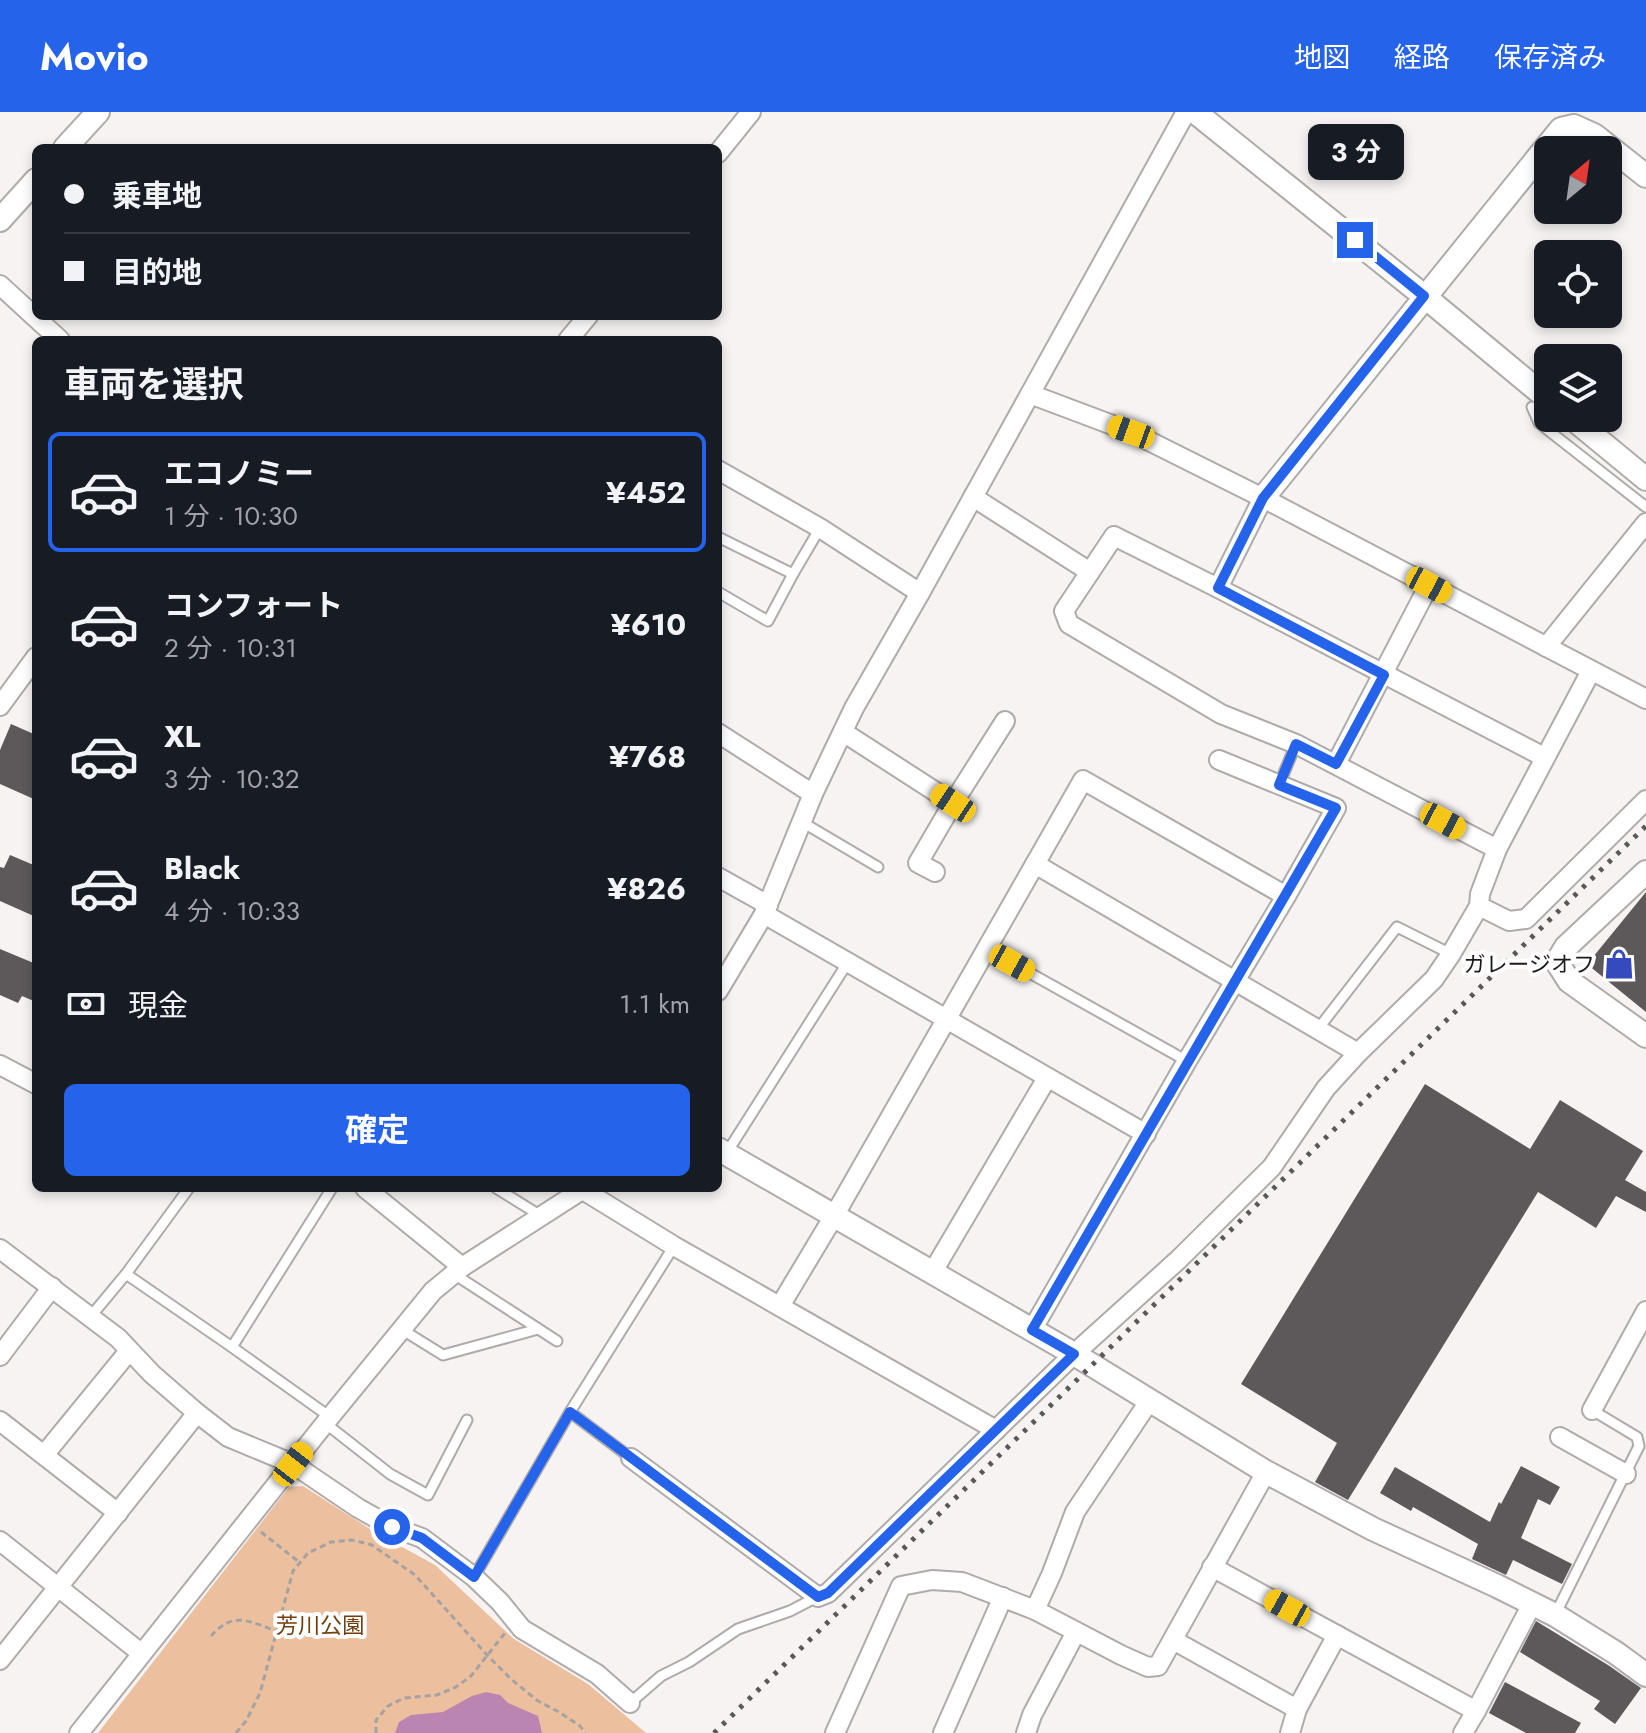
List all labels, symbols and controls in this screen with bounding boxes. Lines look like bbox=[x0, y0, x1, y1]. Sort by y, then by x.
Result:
text: Movio bbox=[40, 29, 149, 84]
text: 地図 bbox=[1294, 37, 1350, 78]
text: 経路 bbox=[1394, 37, 1450, 78]
text: 保存済み bbox=[1494, 37, 1606, 78]
callout: 3 分 bbox=[1307, 124, 1403, 180]
text: 3 分 bbox=[1331, 133, 1381, 171]
north arrow bbox=[1534, 136, 1622, 224]
map controls bbox=[1534, 136, 1622, 432]
text: 乗車地 bbox=[112, 174, 202, 217]
route end bbox=[1337, 222, 1373, 258]
button: locate bbox=[1534, 240, 1622, 328]
text: 目的地 bbox=[112, 251, 202, 294]
button: layers bbox=[1534, 344, 1622, 432]
text: 車両を選択 bbox=[64, 358, 244, 410]
car bbox=[1104, 413, 1158, 451]
text: エコノミー bbox=[164, 452, 314, 495]
icon: car bbox=[68, 456, 140, 528]
text: ¥452 bbox=[606, 471, 686, 514]
text: 1 分 · 10:30 bbox=[164, 497, 298, 535]
car bbox=[1402, 563, 1456, 607]
text: コンフォート bbox=[164, 584, 343, 627]
icon: car bbox=[68, 588, 140, 660]
text: ¥610 bbox=[611, 603, 686, 646]
text: 2 分 · 10:31 bbox=[164, 629, 297, 667]
text: XL bbox=[164, 715, 200, 758]
icon: car bbox=[68, 720, 140, 792]
text: ¥768 bbox=[609, 735, 686, 778]
text: 3 分 · 10:32 bbox=[164, 760, 300, 798]
car bbox=[926, 780, 980, 826]
car bbox=[1416, 799, 1470, 843]
text: Black bbox=[164, 847, 240, 890]
icon: car bbox=[68, 852, 140, 924]
text: ¥826 bbox=[607, 867, 686, 910]
text: 4 分 · 10:33 bbox=[164, 892, 300, 930]
car bbox=[985, 941, 1039, 985]
shop icon: ガレージオフ bbox=[1602, 947, 1636, 981]
place label: ガレージオフ bbox=[1463, 948, 1595, 980]
icon: cash bbox=[64, 982, 108, 1026]
text: 現金 bbox=[128, 984, 188, 1027]
text: 1.1 km bbox=[619, 985, 690, 1023]
button: 確定 bbox=[64, 1084, 690, 1176]
car bbox=[269, 1438, 317, 1490]
route start bbox=[374, 1509, 410, 1545]
car bbox=[1260, 1586, 1314, 1630]
park label: 芳川公園 bbox=[276, 1609, 364, 1641]

